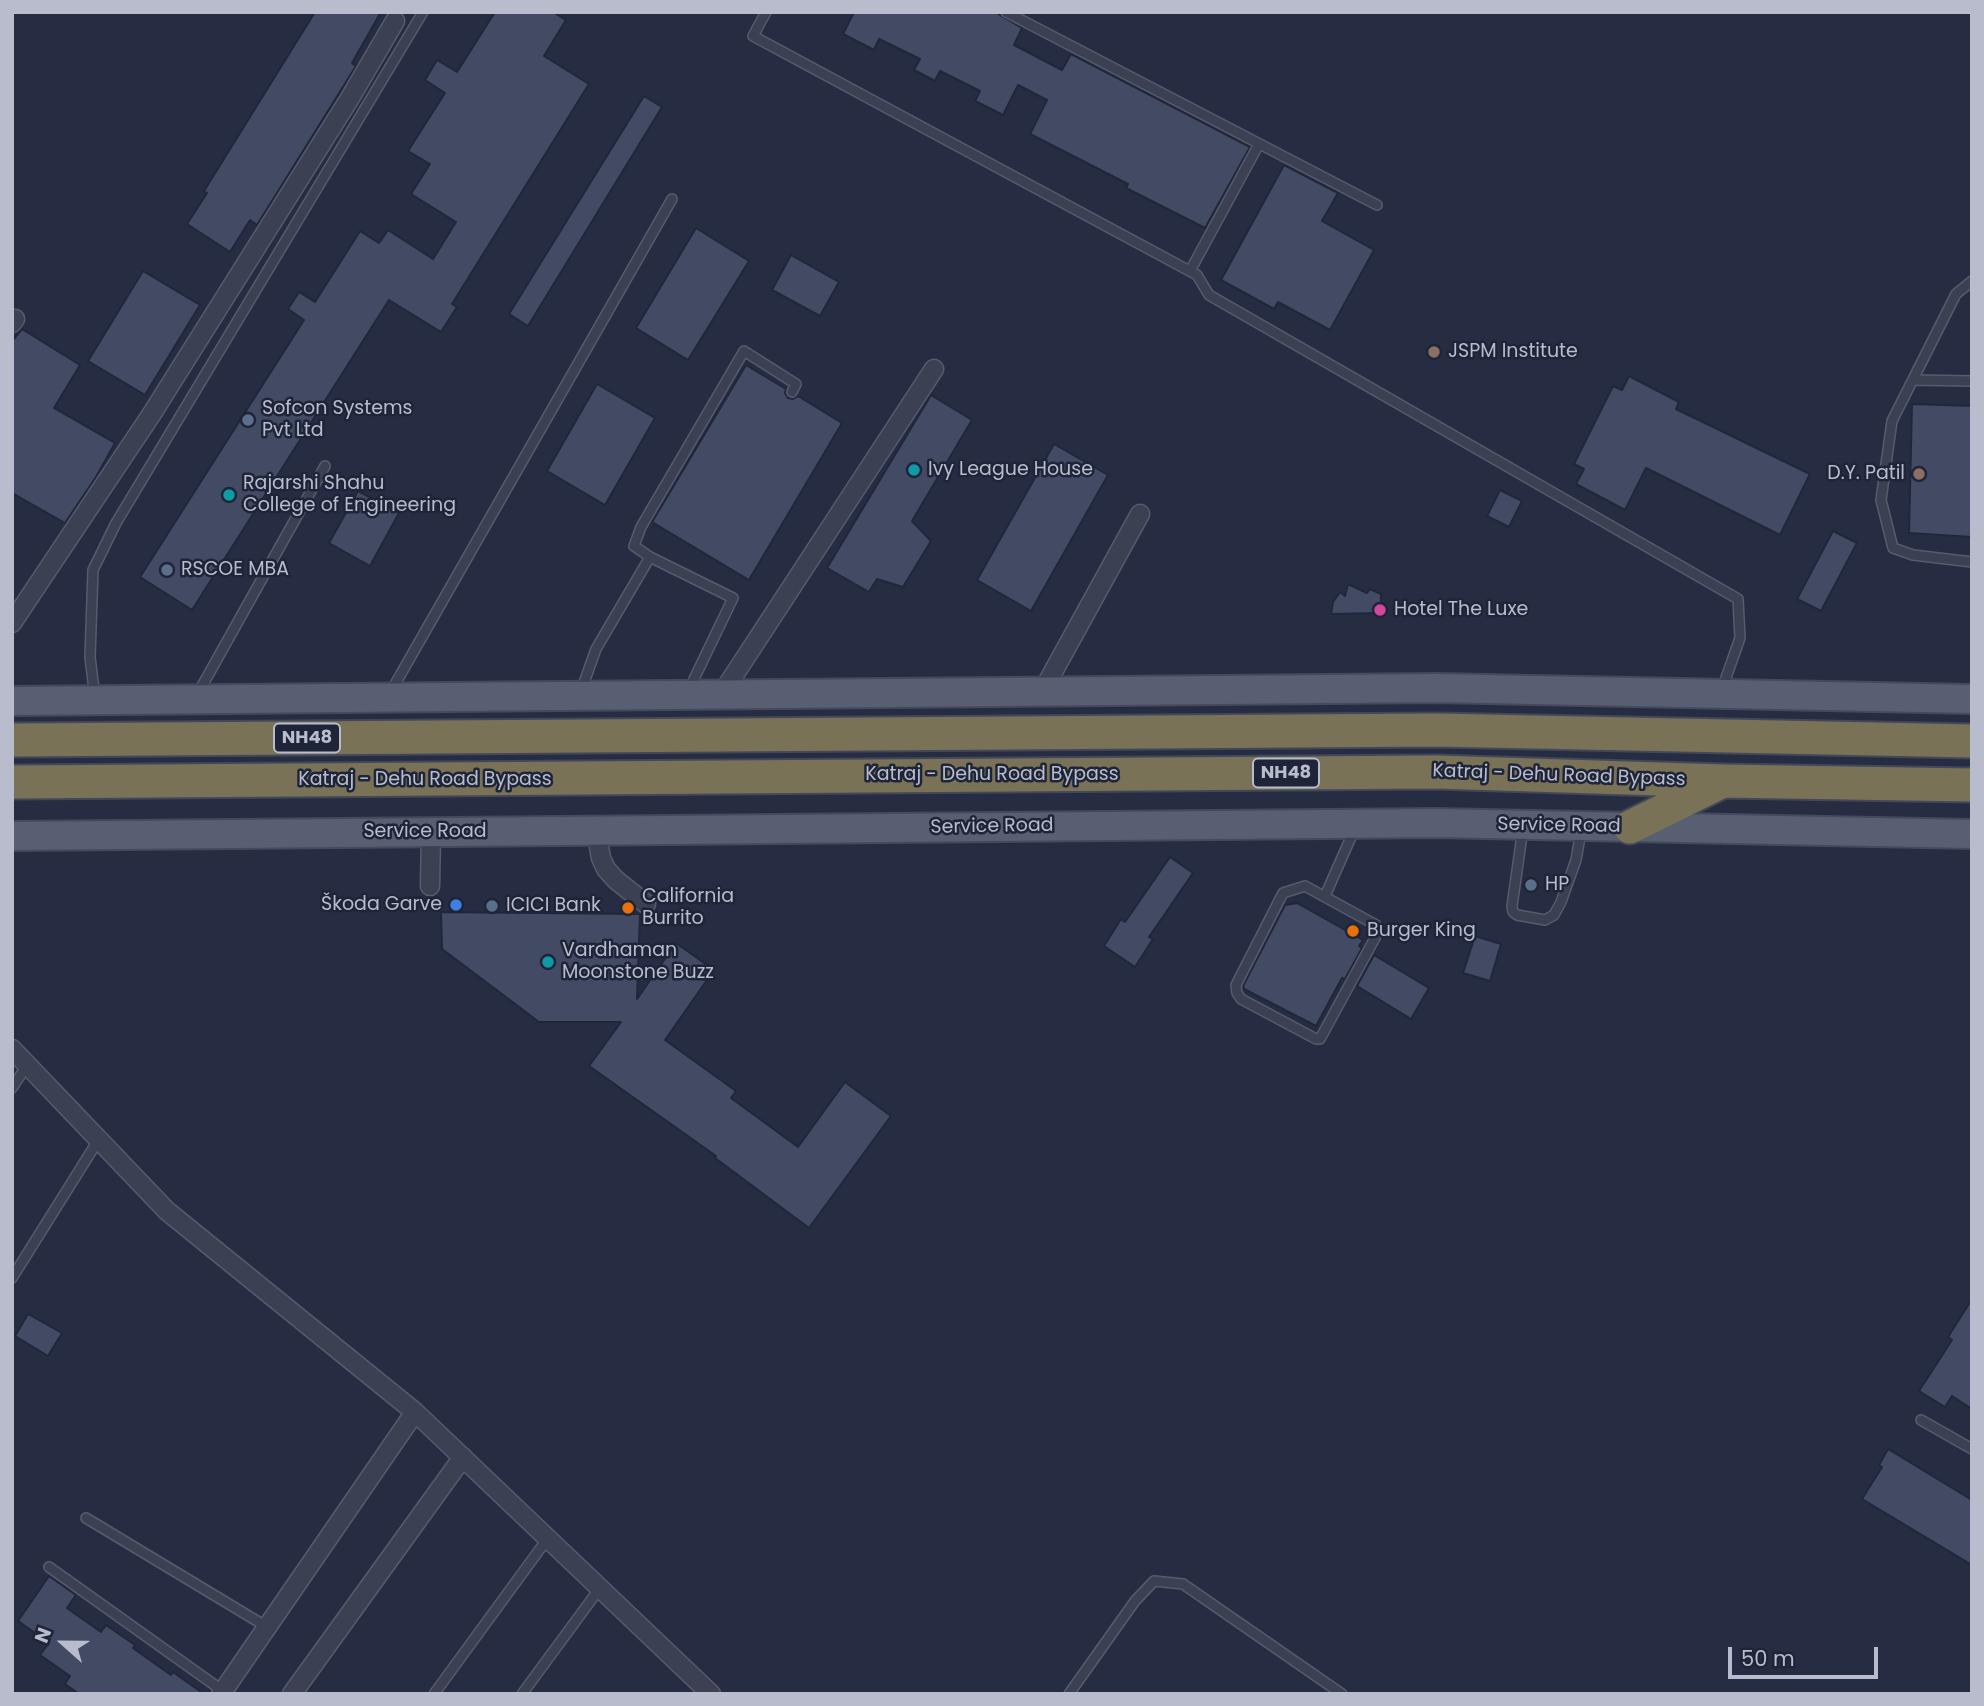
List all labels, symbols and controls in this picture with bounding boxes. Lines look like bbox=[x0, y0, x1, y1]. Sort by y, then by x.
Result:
place label: JSPM Institute bbox=[1448, 341, 1578, 363]
marker: JSPM Institute bbox=[1426, 344, 1442, 360]
place label: Sofcon Systems Pvt Ltd bbox=[262, 398, 412, 442]
marker: Sofcon Systems Pvt Ltd bbox=[240, 412, 256, 428]
place label: Ivy League House bbox=[928, 459, 1093, 481]
marker: Ivy League House bbox=[906, 462, 922, 478]
place label: D.Y. Patil bbox=[1827, 463, 1905, 485]
marker: D.Y. Patil bbox=[1911, 466, 1927, 482]
place label: Rajarshi Shahu College of Engineering bbox=[243, 473, 456, 517]
marker: Rajarshi Shahu College of Engineering bbox=[221, 487, 237, 503]
place label: RSCOE MBA bbox=[181, 559, 289, 581]
marker: RSCOE MBA bbox=[159, 562, 175, 578]
place label: Hotel The Luxe bbox=[1394, 599, 1528, 621]
marker: Hotel The Luxe bbox=[1372, 602, 1388, 618]
road number: NH48 bbox=[274, 724, 340, 752]
road number: NH48 bbox=[1253, 758, 1319, 788]
street label: Katraj - Dehu Road Bypass bbox=[1432, 760, 1686, 792]
street label: Katraj - Dehu Road Bypass bbox=[865, 764, 1119, 786]
street label: Katraj - Dehu Road Bypass bbox=[298, 769, 552, 791]
street label: Service Road bbox=[1497, 814, 1621, 838]
street label: Service Road bbox=[930, 815, 1054, 839]
street label: Service Road bbox=[363, 821, 487, 843]
place label: HP bbox=[1545, 874, 1569, 896]
marker: HP bbox=[1523, 877, 1539, 893]
place label: California Burrito bbox=[642, 886, 734, 930]
place label: Škoda Garve bbox=[321, 894, 442, 916]
place label: ICICI Bank bbox=[506, 895, 601, 917]
marker: Škoda Garve bbox=[448, 897, 464, 913]
marker: ICICI Bank bbox=[484, 898, 500, 914]
marker: California Burrito bbox=[620, 900, 636, 916]
place label: Burger King bbox=[1367, 920, 1476, 942]
marker: Burger King bbox=[1345, 923, 1361, 939]
place label: Vardhaman Moonstone Buzz bbox=[562, 940, 714, 984]
marker: Vardhaman Moonstone Buzz bbox=[540, 954, 556, 970]
north arrow bbox=[28, 1608, 98, 1678]
text: N bbox=[28, 1624, 58, 1647]
scale bar bbox=[1732, 1632, 1882, 1676]
text: 50 m bbox=[1741, 1644, 1795, 1673]

